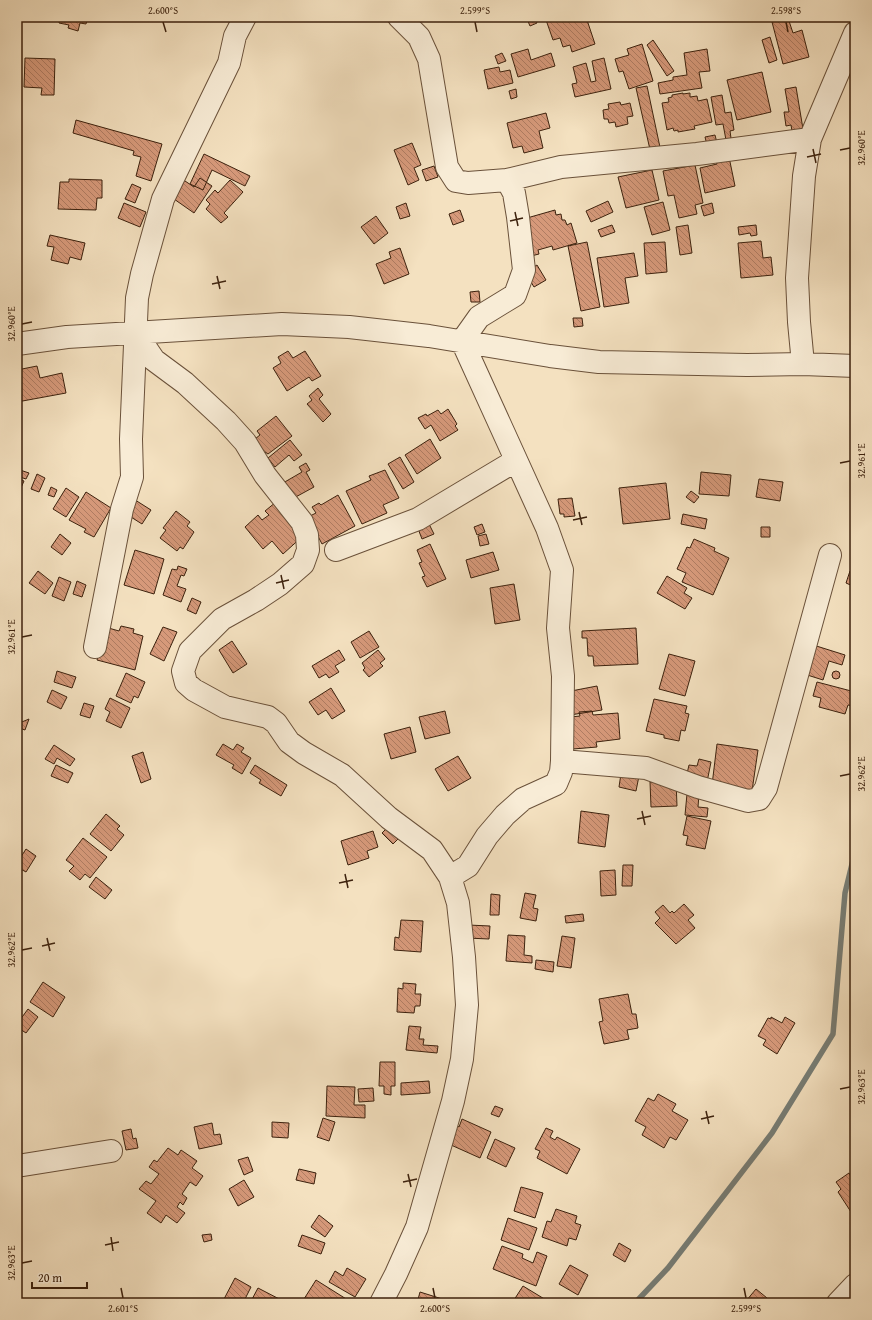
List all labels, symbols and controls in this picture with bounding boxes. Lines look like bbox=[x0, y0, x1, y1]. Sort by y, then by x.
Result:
text: 2.600°S bbox=[148, 3, 178, 18]
text: 2.599°S bbox=[460, 3, 490, 18]
text: 2.598°S bbox=[771, 3, 801, 18]
text: 32.960°E bbox=[854, 130, 869, 166]
text: 32.960°E bbox=[4, 306, 19, 342]
text: 32.961°E bbox=[854, 443, 869, 479]
text: 32.961°E bbox=[4, 619, 19, 655]
text: 32.962°E bbox=[854, 756, 869, 792]
text: 32.962°E bbox=[4, 932, 19, 968]
text: 32.963°E bbox=[854, 1069, 869, 1105]
text: 32.963°E bbox=[4, 1245, 19, 1281]
scale bar bbox=[32, 1264, 87, 1290]
text: 20 m bbox=[38, 1269, 62, 1286]
text: 2.601°S bbox=[108, 1301, 138, 1316]
text: 2.600°S bbox=[420, 1301, 450, 1316]
text: 2.599°S bbox=[731, 1301, 761, 1316]

